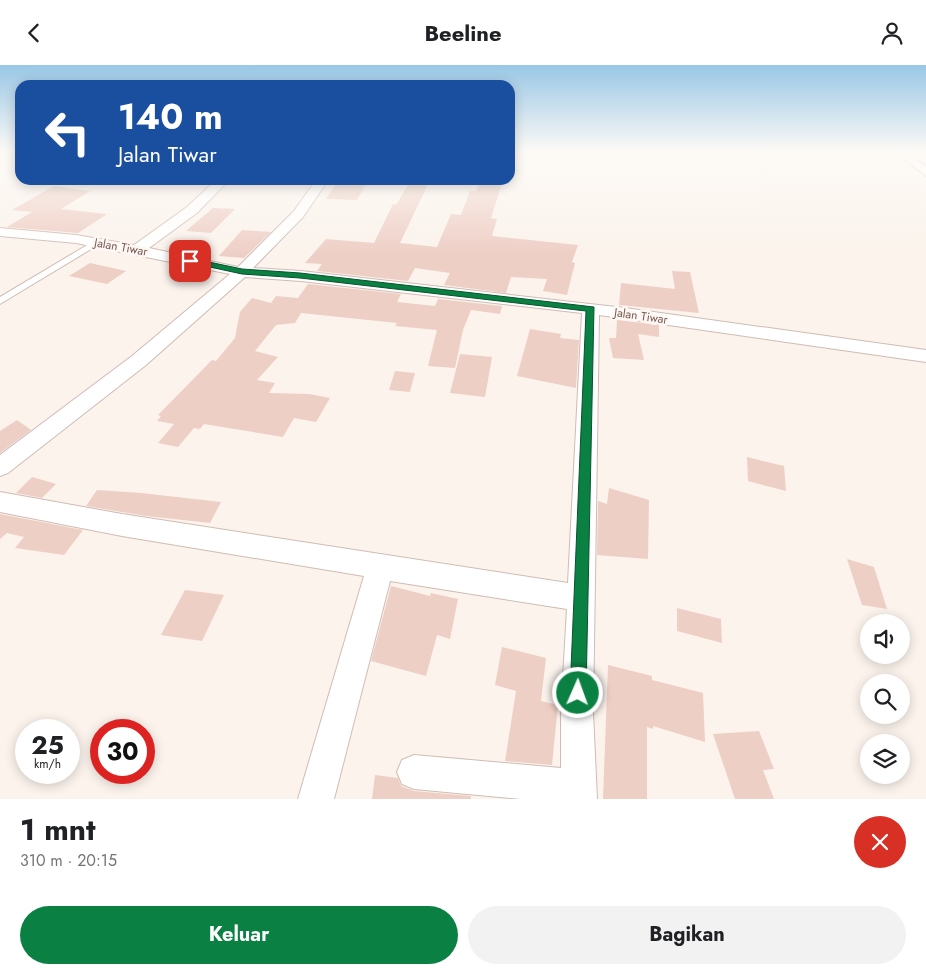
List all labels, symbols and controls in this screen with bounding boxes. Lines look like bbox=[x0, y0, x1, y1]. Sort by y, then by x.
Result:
text: Beeline bbox=[424, 17, 502, 49]
icon: back bbox=[20, 19, 48, 47]
icon: person bbox=[878, 19, 906, 47]
text: 140 m bbox=[118, 92, 223, 142]
icon: left bbox=[35, 100, 100, 165]
text: Jalan Tiwar bbox=[118, 138, 217, 170]
street label: Jalan Tiwar bbox=[91, 233, 150, 261]
pin bbox=[169, 240, 211, 282]
icon: arrive bbox=[176, 247, 204, 275]
street label: Jalan Tiwar bbox=[611, 303, 670, 329]
map controls bbox=[860, 614, 910, 784]
button: sound bbox=[860, 614, 910, 664]
position arrow bbox=[551, 666, 603, 718]
button: search bbox=[860, 674, 910, 724]
speed limit sign: 30 bbox=[90, 719, 155, 784]
text: 25 bbox=[31, 727, 64, 763]
button: layers bbox=[860, 734, 910, 784]
text: km/h bbox=[34, 755, 61, 773]
text: 1 mnt bbox=[20, 808, 96, 851]
button: close bbox=[854, 816, 906, 868]
text: 310 m · 20:15 bbox=[20, 849, 117, 872]
button: Keluar bbox=[20, 906, 458, 964]
button: Bagikan bbox=[468, 906, 906, 964]

